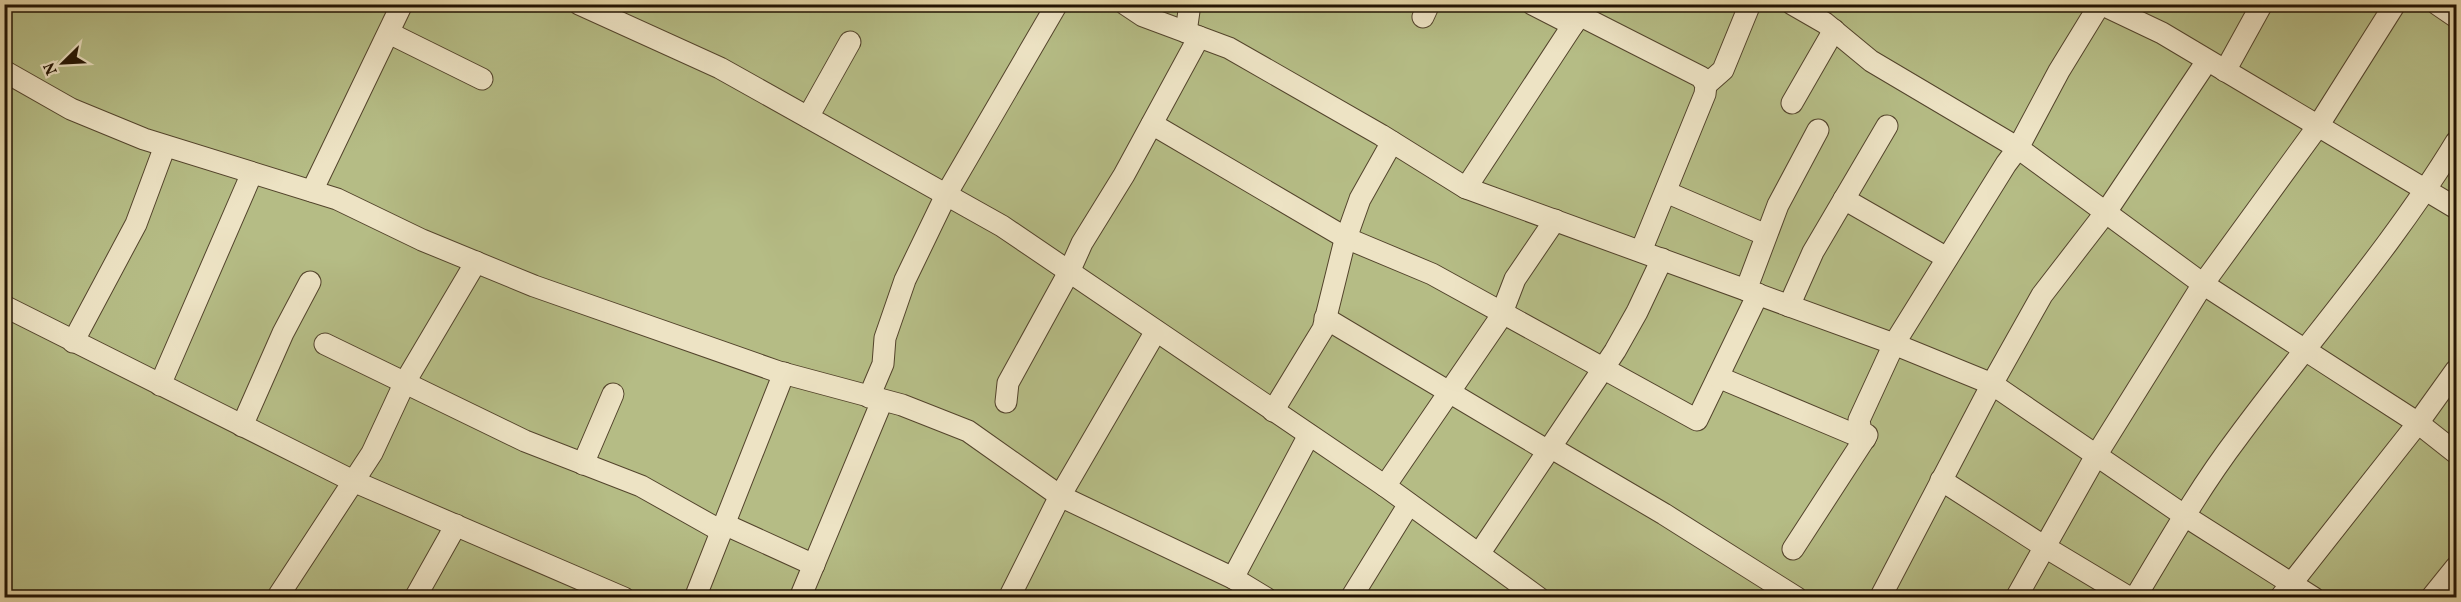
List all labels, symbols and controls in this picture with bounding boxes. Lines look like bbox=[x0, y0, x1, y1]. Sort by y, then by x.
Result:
north arrow bbox=[33, 33, 93, 93]
text: N bbox=[39, 58, 64, 78]

